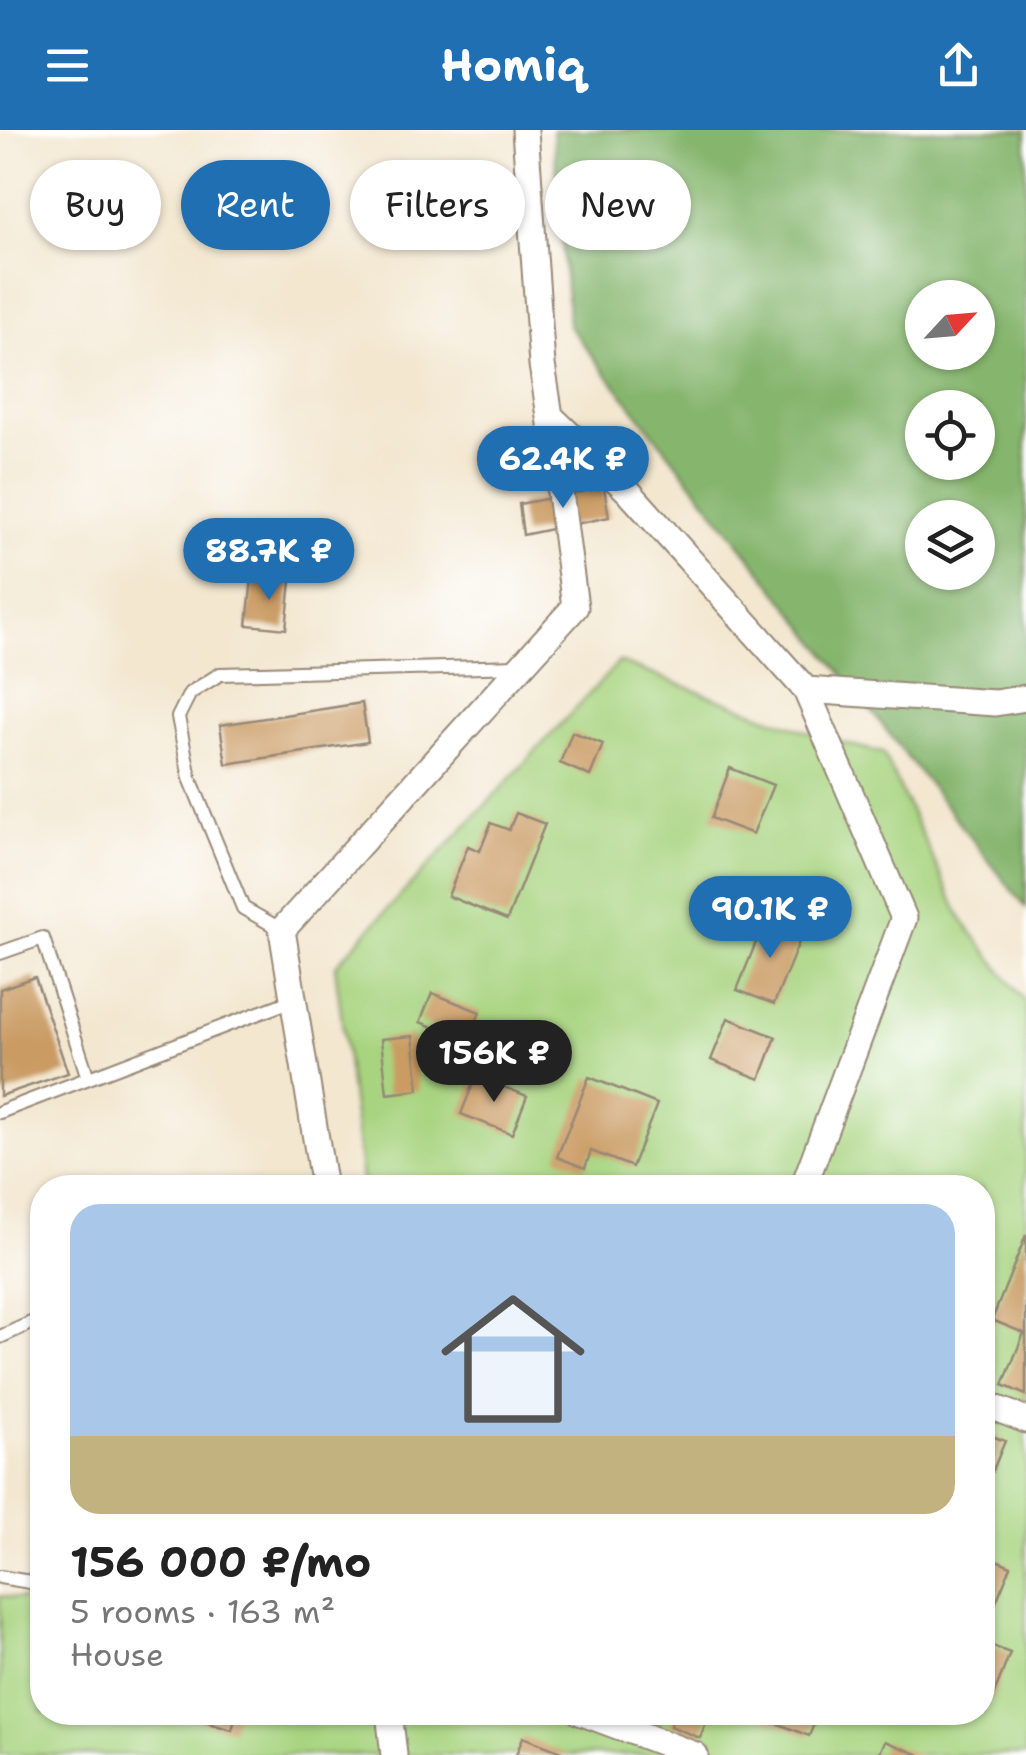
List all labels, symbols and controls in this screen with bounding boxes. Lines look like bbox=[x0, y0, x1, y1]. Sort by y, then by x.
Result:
text: Homiq bbox=[441, 35, 585, 95]
icon: menu bbox=[40, 38, 95, 93]
icon: share bbox=[931, 38, 986, 93]
chip: Buy bbox=[30, 160, 161, 250]
chip: Rent bbox=[181, 160, 330, 250]
chip: Filters bbox=[350, 160, 525, 250]
chip: New bbox=[545, 160, 691, 250]
north arrow bbox=[905, 280, 995, 370]
map controls bbox=[905, 280, 995, 590]
button: locate bbox=[905, 390, 995, 480]
pin: 62.4K ₽ bbox=[471, 426, 655, 511]
text: 62.4K ₽ bbox=[499, 437, 627, 480]
button: layers bbox=[905, 500, 995, 590]
pin: 88.7K ₽ bbox=[177, 518, 361, 603]
text: 88.7K ₽ bbox=[205, 529, 333, 572]
pin: 90.1K ₽ bbox=[678, 876, 862, 961]
text: 90.1K ₽ bbox=[711, 887, 829, 930]
pin: 156K ₽ bbox=[413, 1020, 575, 1105]
text: 156K ₽ bbox=[438, 1031, 550, 1074]
icon: home bbox=[423, 1269, 603, 1449]
text: 156 000 ₽/mo bbox=[70, 1534, 371, 1590]
text: 5 rooms · 163 m² bbox=[70, 1590, 335, 1633]
text: House bbox=[70, 1633, 164, 1676]

